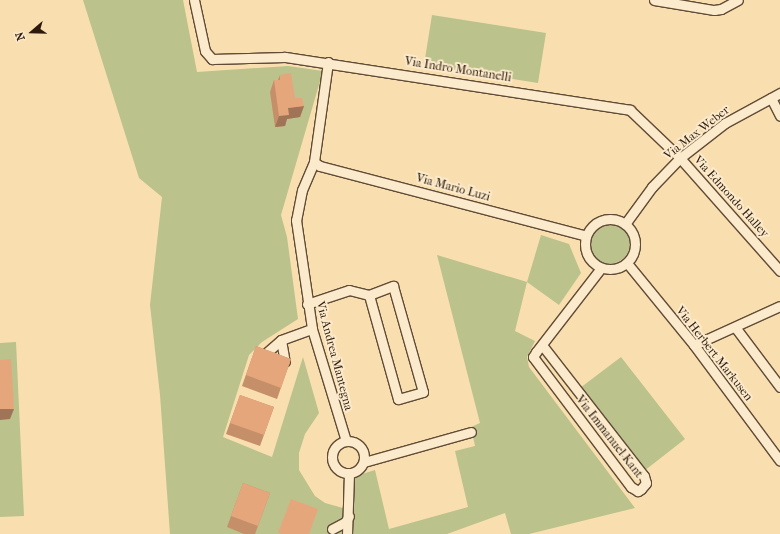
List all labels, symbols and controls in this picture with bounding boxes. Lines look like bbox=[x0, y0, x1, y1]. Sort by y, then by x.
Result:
north arrow bbox=[12, 12, 52, 52]
text: N bbox=[13, 30, 28, 42]
street label: Via Indro Montanelli bbox=[404, 54, 512, 86]
street label: Via Max Weber bbox=[661, 103, 733, 163]
street label: Via Edmondo Halley bbox=[690, 153, 772, 241]
street label: Via Mario Luzi bbox=[414, 171, 492, 205]
street label: Via Andrea Mantegna bbox=[313, 300, 355, 412]
street label: Via Herbert Markusen bbox=[673, 304, 755, 404]
street label: Via Immanuel Kant bbox=[572, 393, 646, 481]

